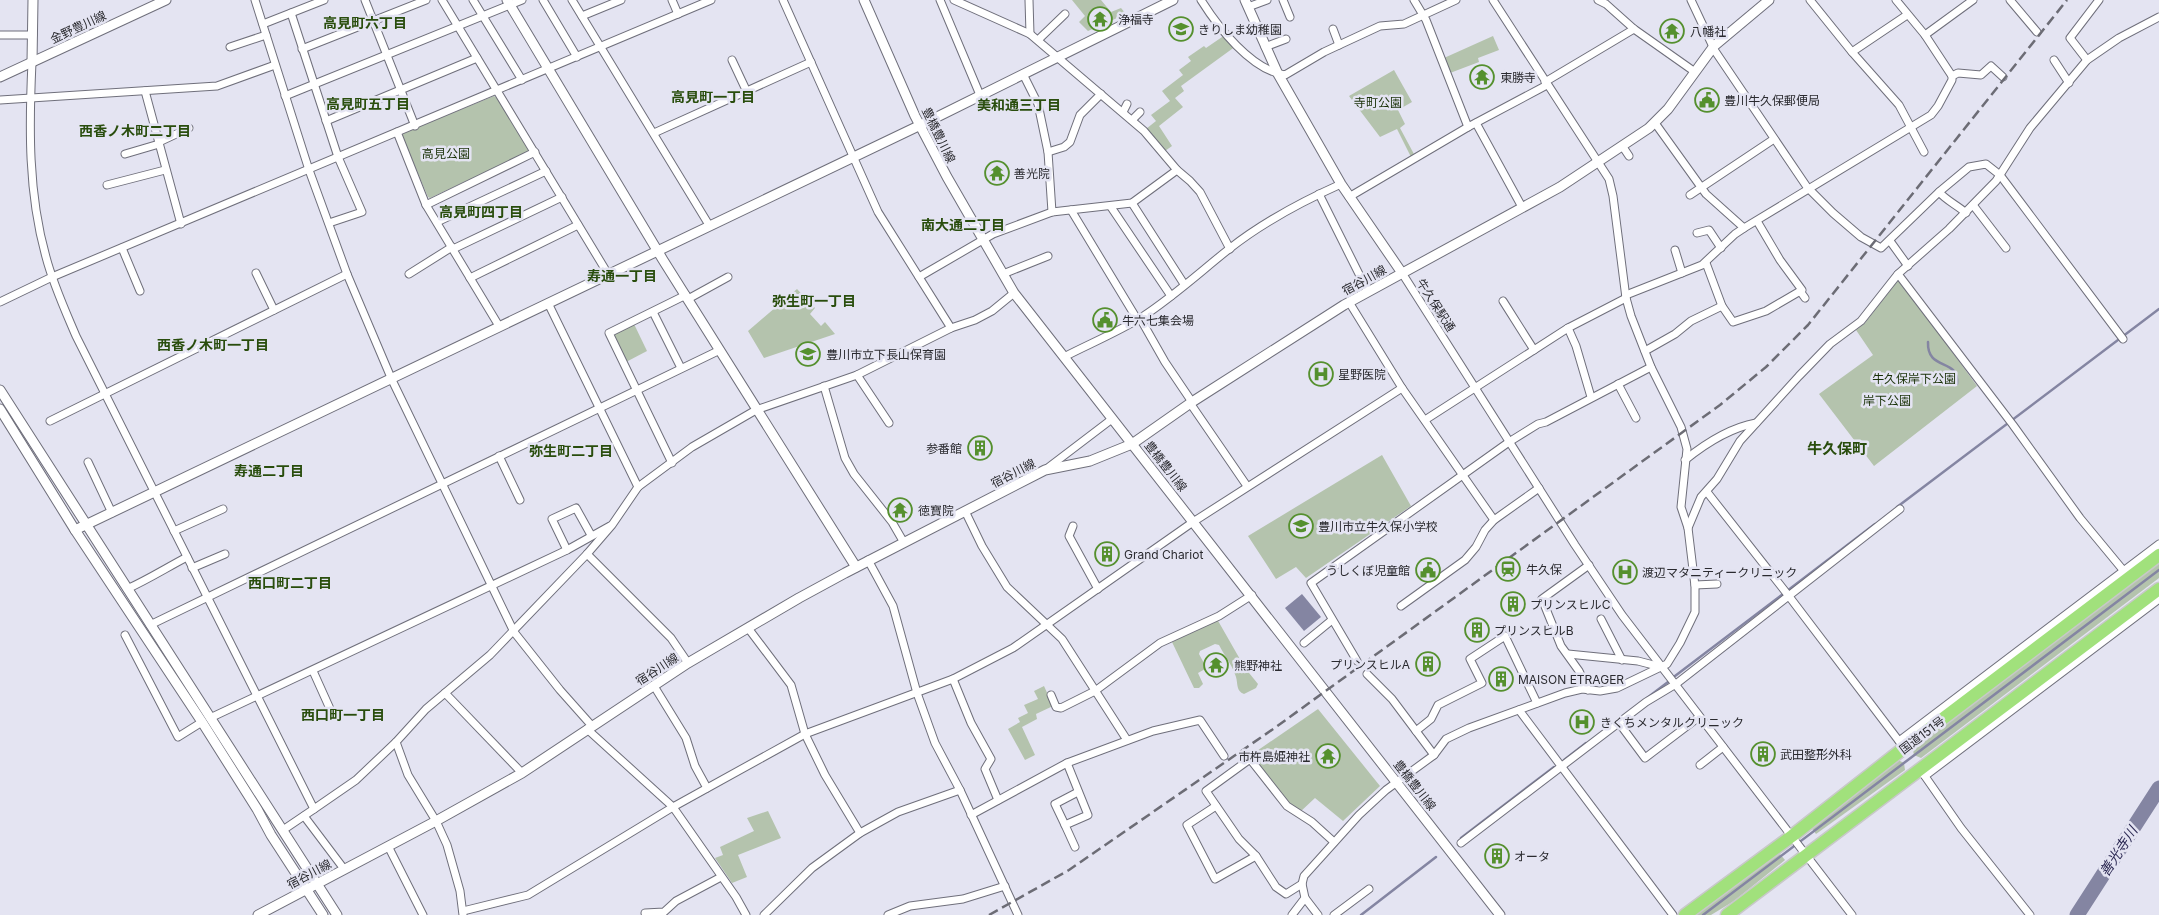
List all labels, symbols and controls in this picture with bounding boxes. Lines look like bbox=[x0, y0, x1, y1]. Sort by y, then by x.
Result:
temple icon: 浄福寺 bbox=[1087, 6, 1113, 32]
street label: 金野豊川線 bbox=[48, 8, 108, 46]
place label: 浄福寺 bbox=[1118, 12, 1154, 27]
district label: 高見町六丁目 bbox=[323, 14, 407, 31]
school or university icon: きりしま幼稚園 bbox=[1168, 16, 1194, 42]
temple icon: 八幡社 bbox=[1659, 18, 1685, 44]
place label: きりしま幼稚園 bbox=[1198, 22, 1282, 37]
place label: 八幡社 bbox=[1690, 24, 1726, 39]
temple icon: 東勝寺 bbox=[1469, 64, 1495, 90]
place label: 東勝寺 bbox=[1500, 70, 1536, 85]
public building icon: 豊川牛久保郵便局 bbox=[1694, 87, 1720, 113]
district label: 高見町一丁目 bbox=[671, 88, 755, 105]
place label: 豊川牛久保郵便局 bbox=[1724, 93, 1820, 108]
district label: 高見町五丁目 bbox=[326, 95, 410, 112]
park label: 寺町公園 bbox=[1354, 95, 1402, 110]
district label: 美和通三丁目 bbox=[977, 96, 1061, 113]
street label: 豊橋豊川線 bbox=[919, 105, 959, 165]
district label: 西香ノ木町二丁目 bbox=[79, 122, 191, 139]
park label: 高見公園 bbox=[422, 146, 470, 161]
temple icon: 善光院 bbox=[984, 160, 1010, 186]
place label: 善光院 bbox=[1014, 166, 1050, 181]
district label: 高見町四丁目 bbox=[439, 203, 523, 220]
district label: 南大通二丁目 bbox=[921, 216, 1005, 233]
street label: 宿谷川線 bbox=[1339, 262, 1389, 298]
district label: 寿通一丁目 bbox=[587, 267, 657, 284]
street label: 牛久保駅通 bbox=[1413, 276, 1459, 334]
district label: 弥生町一丁目 bbox=[772, 292, 856, 309]
public building icon: 牛六七集会場 bbox=[1092, 307, 1118, 333]
place label: 牛六七集会場 bbox=[1122, 313, 1194, 328]
district label: 西香ノ木町一丁目 bbox=[157, 336, 269, 353]
school or university icon: 豊川市立下長山保育園 bbox=[795, 341, 821, 367]
place label: 豊川市立下長山保育園 bbox=[826, 347, 946, 362]
hospital icon: 星野医院 bbox=[1308, 361, 1334, 387]
place label: 星野医院 bbox=[1338, 367, 1386, 382]
park label: 牛久保岸下公園 bbox=[1872, 371, 1956, 386]
park label: 岸下公園 bbox=[1863, 393, 1911, 408]
building icon: 参番館 bbox=[967, 435, 993, 461]
street label: 豊橋豊川線 bbox=[1142, 438, 1190, 494]
district label: 牛久保町 bbox=[1807, 439, 1867, 458]
place label: 参番館 bbox=[926, 441, 962, 456]
district label: 弥生町二丁目 bbox=[529, 442, 613, 459]
street label: 宿谷川線 bbox=[988, 455, 1038, 491]
district label: 寿通二丁目 bbox=[234, 462, 304, 479]
temple icon: 徳寶院 bbox=[887, 497, 913, 523]
place label: 徳寶院 bbox=[918, 503, 954, 518]
school or university icon: 豊川市立牛久保小学校 bbox=[1288, 513, 1314, 539]
place label: 豊川市立牛久保小学校 bbox=[1318, 519, 1438, 534]
building icon: Grand Chariot bbox=[1094, 541, 1120, 567]
place label: Grand Chariot bbox=[1124, 547, 1203, 562]
station icon: 牛久保 bbox=[1495, 556, 1521, 582]
public building icon: うしくぼ児童館 bbox=[1415, 557, 1441, 583]
hospital icon: 渡辺マタニティークリニック bbox=[1612, 559, 1638, 585]
place label: 牛久保 bbox=[1526, 562, 1562, 577]
place label: うしくぼ児童館 bbox=[1326, 563, 1410, 578]
place label: 渡辺マタニティークリニック bbox=[1642, 565, 1797, 580]
district label: 西口町二丁目 bbox=[248, 574, 332, 591]
building icon: プリンスヒルC bbox=[1500, 591, 1526, 617]
place label: プリンスヒルC bbox=[1530, 597, 1611, 612]
building icon: プリンスヒルB bbox=[1464, 617, 1490, 643]
place label: プリンスヒルB bbox=[1494, 623, 1574, 638]
street label: 宿谷川線 bbox=[633, 650, 681, 688]
building icon: プリンスヒルA bbox=[1415, 651, 1441, 677]
temple icon: 熊野神社 bbox=[1203, 652, 1229, 678]
place label: プリンスヒルA bbox=[1330, 657, 1410, 672]
place label: 熊野神社 bbox=[1234, 658, 1282, 673]
building icon: MAISON ETRAGER bbox=[1488, 666, 1514, 692]
place label: MAISON ETRAGER bbox=[1518, 672, 1624, 687]
district label: 西口町一丁目 bbox=[301, 706, 385, 723]
hospital icon: きくちメンタルクリニック bbox=[1569, 709, 1595, 735]
street label: 国道151号 bbox=[1896, 713, 1948, 757]
place label: きくちメンタルクリニック bbox=[1600, 715, 1744, 730]
building icon: 武田整形外科 bbox=[1750, 741, 1776, 767]
temple icon: 市杵島姫神社 bbox=[1315, 743, 1341, 769]
place label: 武田整形外科 bbox=[1780, 747, 1852, 762]
place label: 市杵島姫神社 bbox=[1238, 749, 1310, 764]
street label: 豊橋豊川線 bbox=[1391, 757, 1439, 813]
water label: 善光寺川 bbox=[2096, 821, 2141, 879]
building icon: オータ bbox=[1484, 843, 1510, 869]
place label: オータ bbox=[1514, 849, 1550, 864]
street label: 宿谷川線 bbox=[284, 856, 334, 892]

